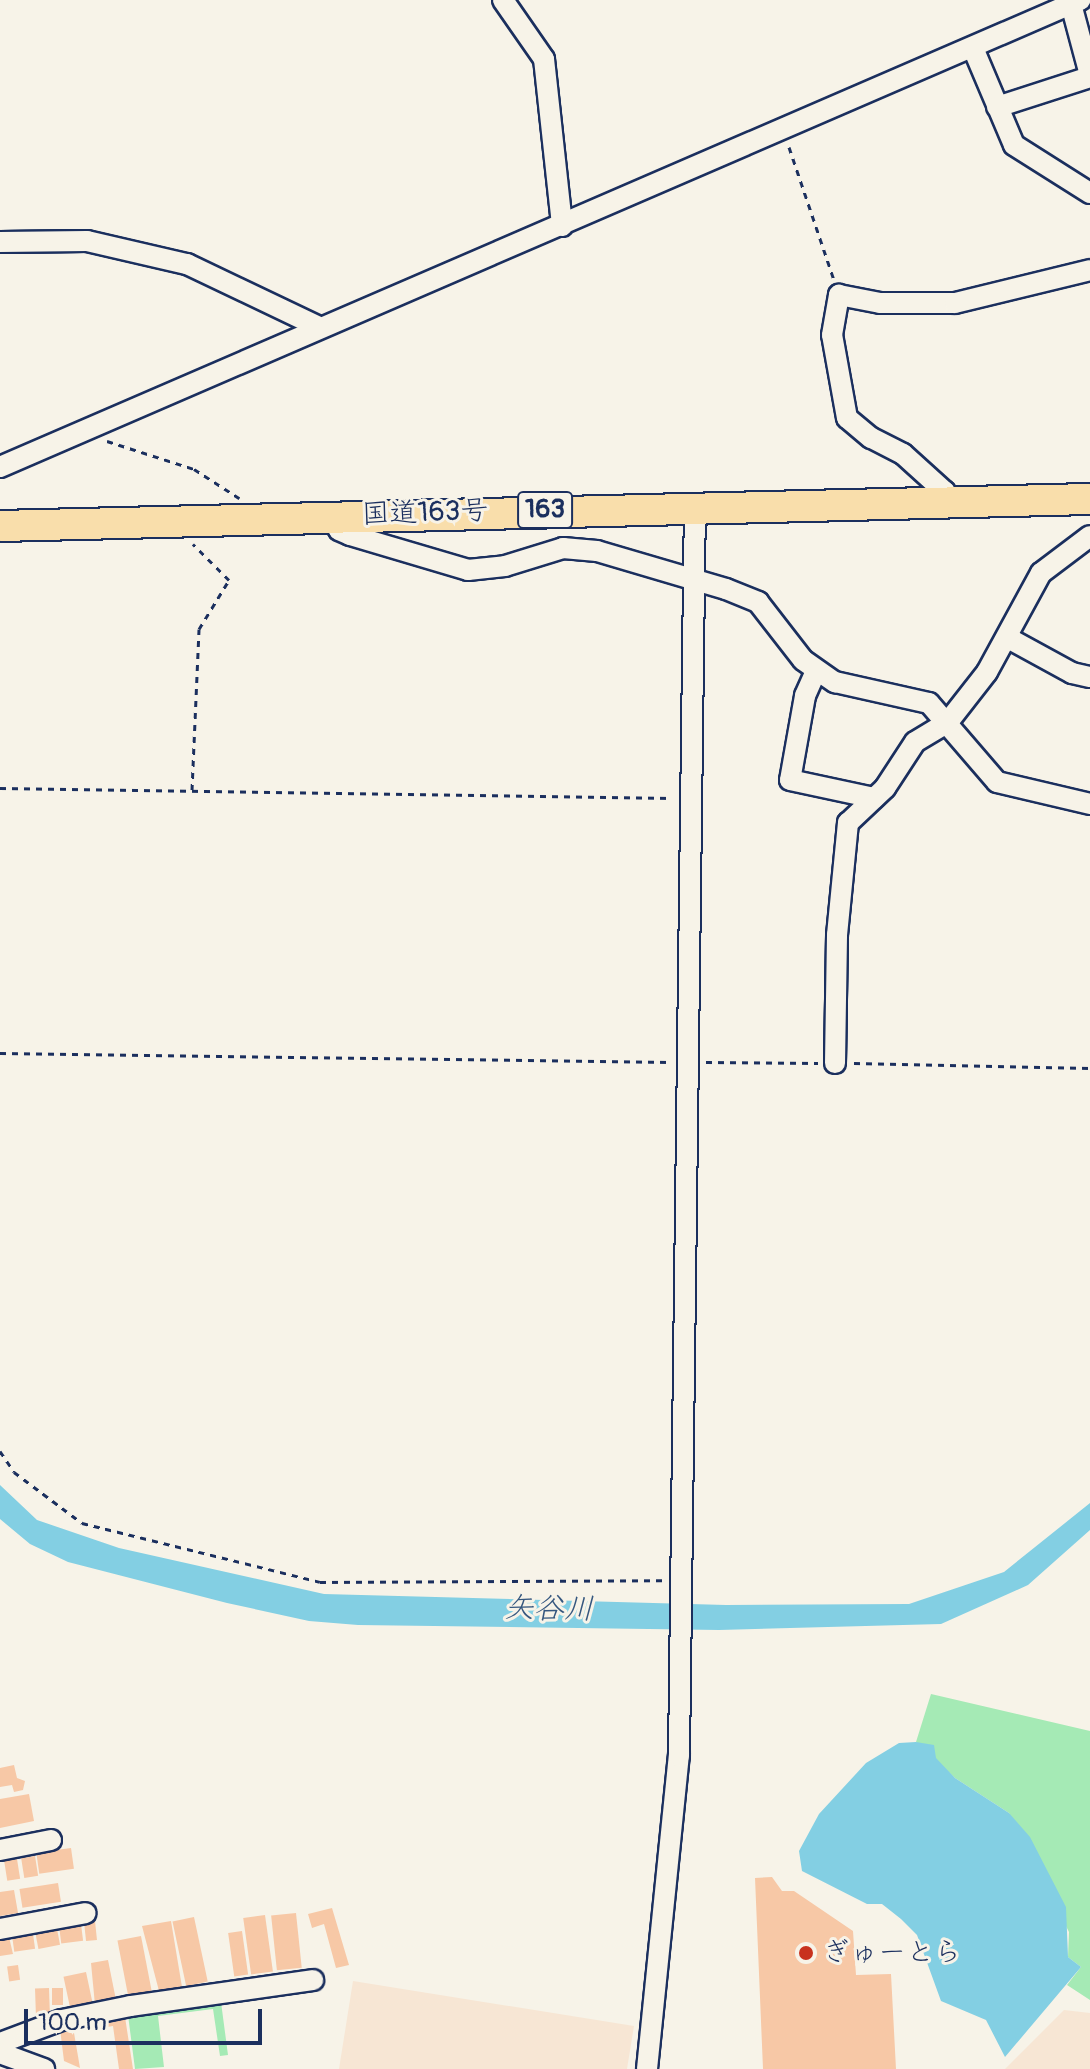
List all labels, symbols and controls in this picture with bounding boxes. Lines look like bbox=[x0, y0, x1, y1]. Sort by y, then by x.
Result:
road number: 163 bbox=[517, 488, 573, 532]
street label: 国道163号 bbox=[361, 494, 489, 532]
water label: 矢谷川 bbox=[504, 1590, 594, 1628]
place label: ぎゅーとら bbox=[822, 1936, 962, 1970]
marker: ぎゅーとら bbox=[797, 1944, 815, 1962]
scale bar bbox=[28, 1993, 266, 2043]
text: 100 m bbox=[38, 2008, 107, 2037]

